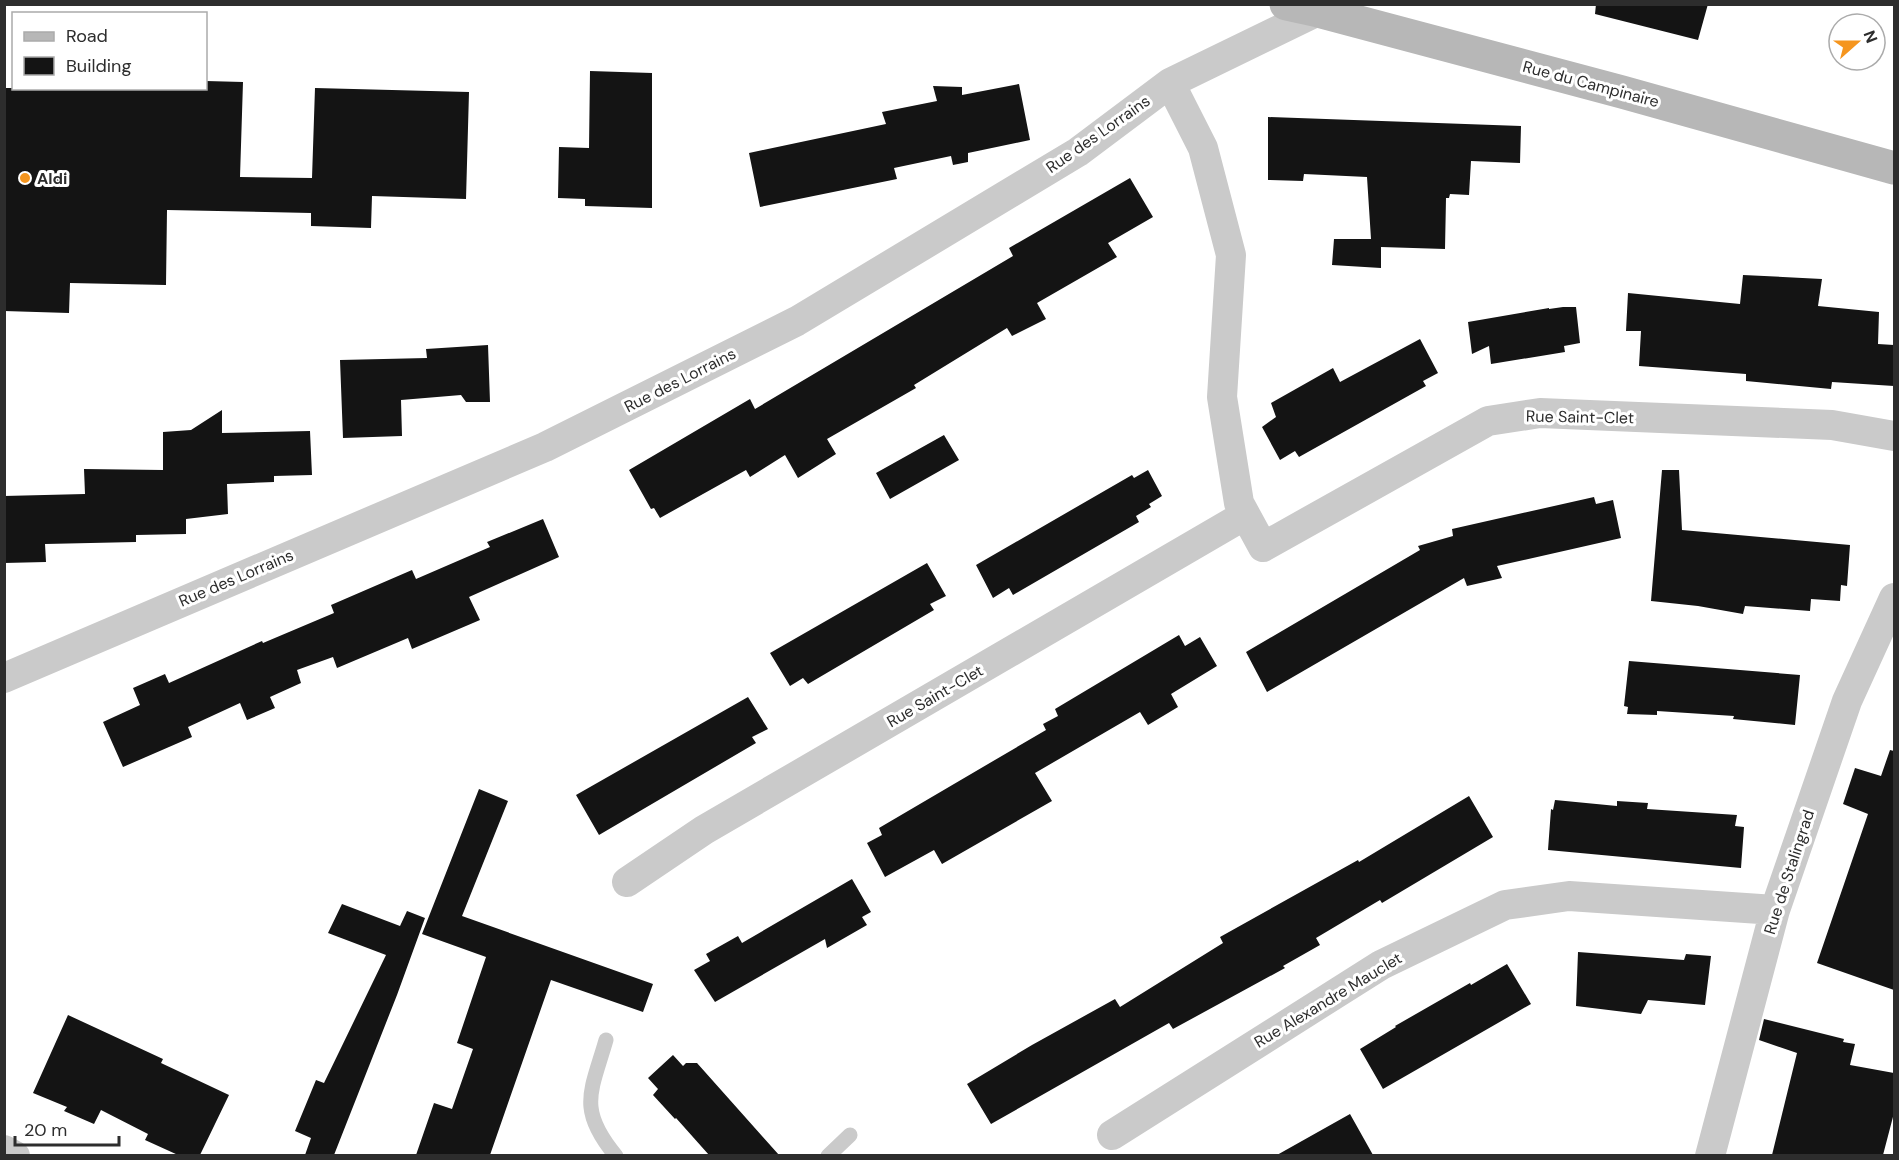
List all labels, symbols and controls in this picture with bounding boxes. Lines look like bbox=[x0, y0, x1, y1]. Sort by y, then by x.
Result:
legend bbox=[12, 12, 207, 90]
north arrow bbox=[1827, 12, 1887, 72]
text: Road bbox=[66, 24, 108, 48]
text: N bbox=[1859, 28, 1882, 46]
text: Building bbox=[66, 54, 131, 78]
street label: Rue du Campinaire bbox=[1521, 56, 1661, 112]
street label: Rue des Lorrains bbox=[1042, 90, 1154, 178]
place label: Aldi bbox=[37, 168, 67, 189]
marker: Aldi bbox=[18, 171, 32, 185]
street label: Rue des Lorrains bbox=[621, 343, 739, 417]
street label: Rue Saint-Clet bbox=[1526, 406, 1634, 428]
street label: Rue des Lorrains bbox=[175, 544, 297, 612]
street label: Rue Saint-Clet bbox=[883, 660, 987, 732]
street label: Rue de Stalingrad bbox=[1759, 807, 1819, 937]
street label: Rue Alexandre Mauclet bbox=[1250, 948, 1406, 1052]
scale bar bbox=[15, 1109, 118, 1147]
text: 20 m bbox=[24, 1118, 67, 1142]

